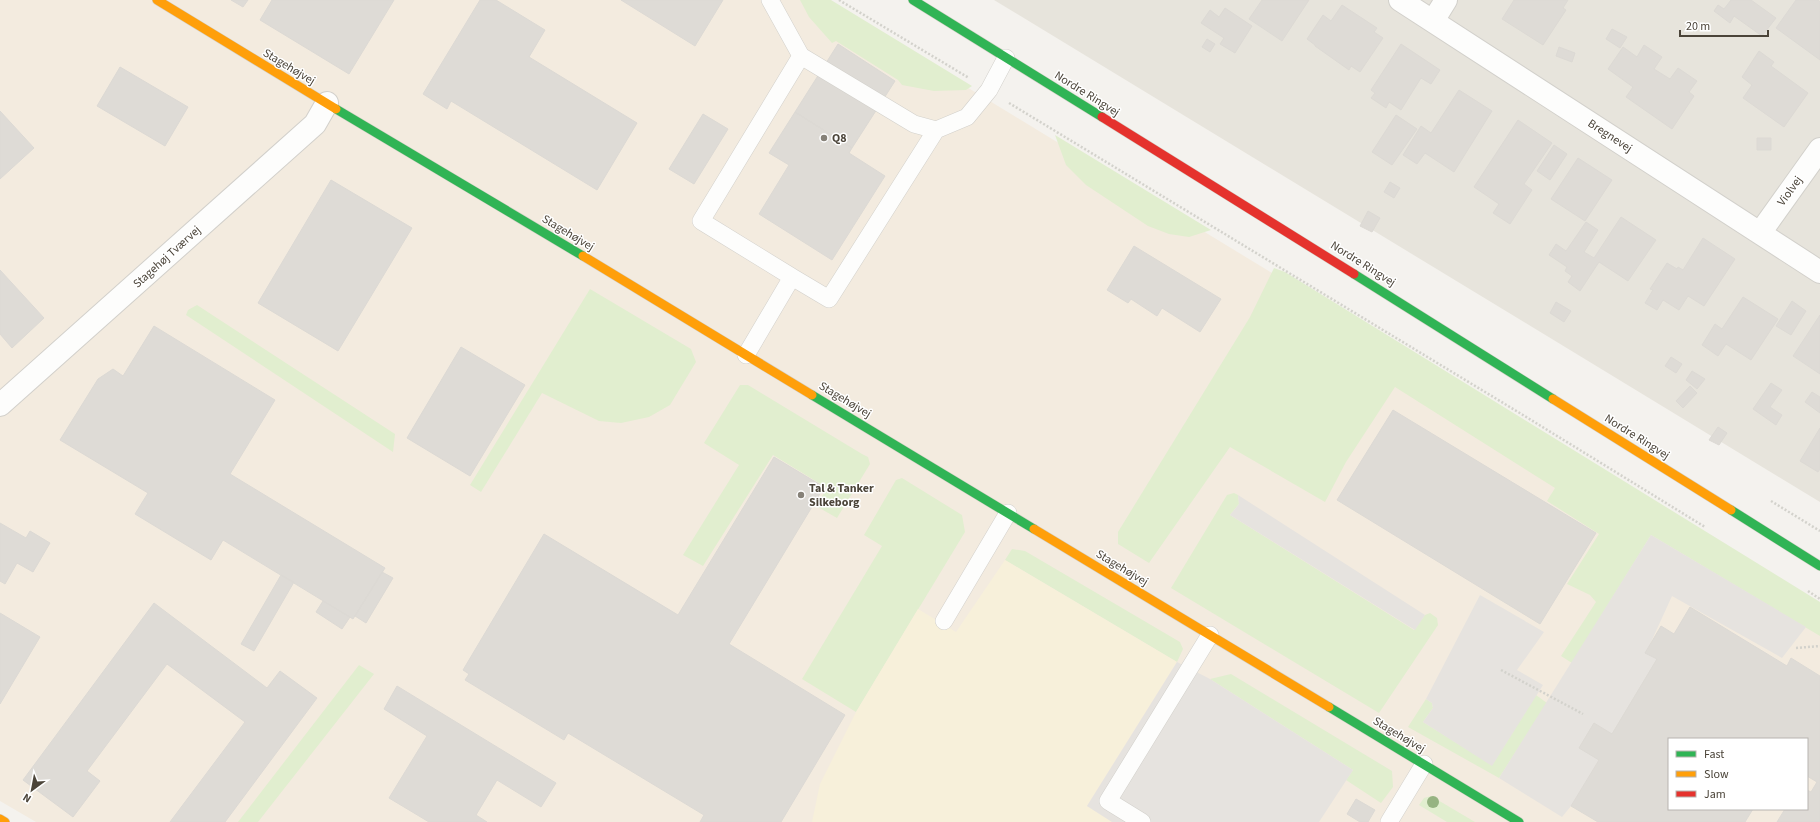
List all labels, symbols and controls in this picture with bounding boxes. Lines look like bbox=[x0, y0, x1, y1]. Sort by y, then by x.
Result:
scale bar bbox=[1680, 12, 1768, 38]
text: 20 m bbox=[1686, 18, 1710, 35]
street label: Stagehøjvej bbox=[260, 45, 318, 89]
street label: Nordre Ringvej bbox=[1051, 67, 1123, 121]
street label: Bregnevej bbox=[1584, 115, 1636, 157]
place label: Q8 bbox=[832, 130, 847, 147]
marker: Q8 bbox=[819, 133, 829, 143]
street label: Violvej bbox=[1773, 173, 1807, 209]
street label: Stagehøjvej bbox=[539, 211, 597, 255]
street label: Stagehøj Tværvej bbox=[129, 222, 205, 292]
street label: Nordre Ringvej bbox=[1327, 237, 1399, 291]
street label: Stagehøjvej bbox=[816, 378, 874, 422]
street label: Nordre Ringvej bbox=[1601, 410, 1673, 464]
place label: Tal & Tanker Silkeborg bbox=[809, 480, 874, 511]
marker: Tal & Tanker Silkeborg bbox=[796, 490, 806, 500]
street label: Stagehøjvej bbox=[1093, 546, 1151, 590]
street label: Stagehøjvej bbox=[1370, 713, 1428, 757]
legend bbox=[1668, 738, 1808, 810]
text: Fast bbox=[1704, 746, 1724, 763]
text: Slow bbox=[1704, 766, 1729, 783]
north arrow bbox=[12, 770, 52, 810]
text: Jam bbox=[1704, 786, 1726, 803]
text: N bbox=[20, 790, 34, 806]

